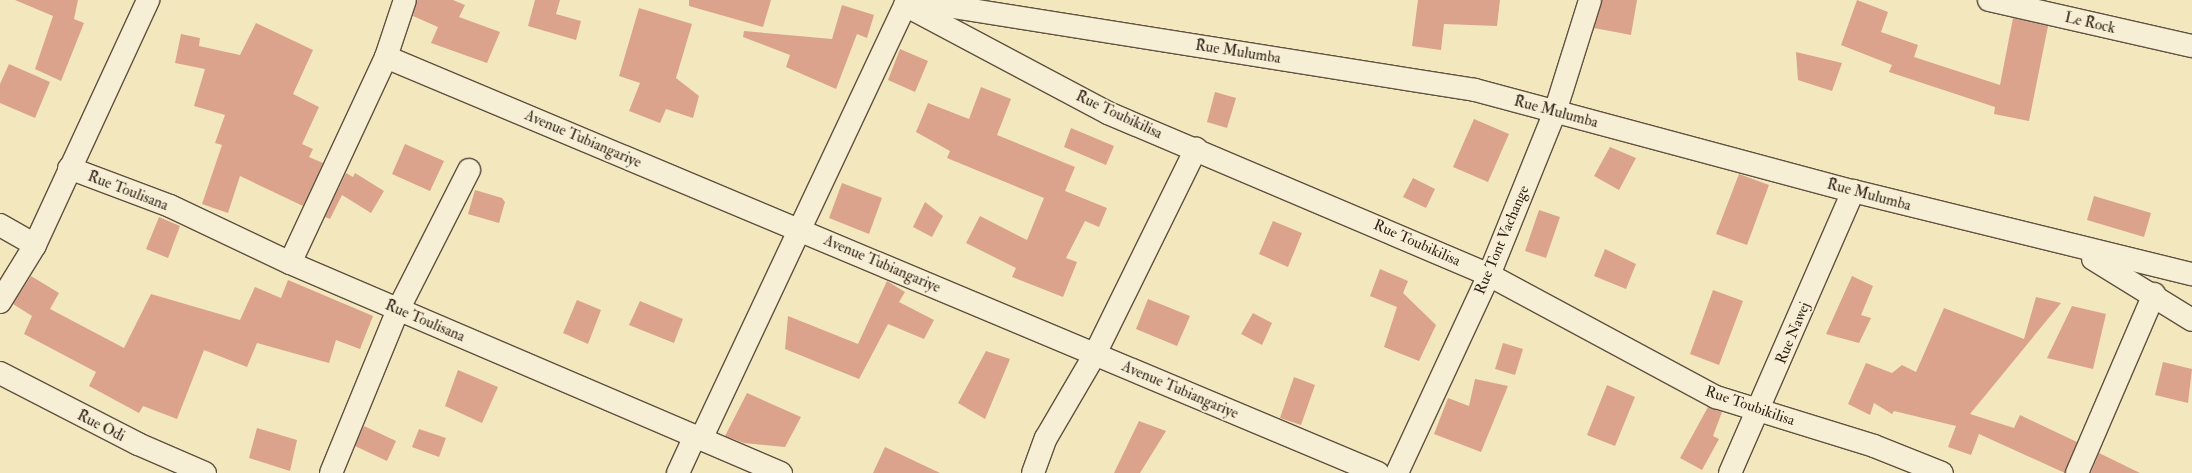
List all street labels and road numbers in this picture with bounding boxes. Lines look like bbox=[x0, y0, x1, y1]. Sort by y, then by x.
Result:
street label: Le Rock bbox=[2063, 8, 2117, 38]
street label: Rue Mulumba bbox=[1194, 36, 1282, 68]
street label: Rue Toubikilisa bbox=[1073, 87, 1165, 143]
street label: Rue Mulumba bbox=[1512, 92, 1600, 132]
street label: Avenue Tubiangariye bbox=[522, 106, 644, 172]
street label: Rue Toulisana bbox=[85, 167, 171, 215]
street label: Rue Mulumba bbox=[1825, 175, 1913, 215]
street label: Rue Tont Vachange bbox=[1471, 183, 1533, 297]
street label: Rue Toubikilisa bbox=[1371, 216, 1463, 270]
street label: Avenue Tubiangariye bbox=[821, 231, 943, 297]
street label: Rue Toulisana bbox=[382, 296, 468, 346]
street label: Rue Nawej bbox=[1772, 299, 1814, 367]
street label: Avenue Tubiangariye bbox=[1119, 357, 1241, 423]
street label: Rue Toubikilisa bbox=[1703, 382, 1797, 430]
street label: Rue Odi bbox=[74, 406, 128, 446]

